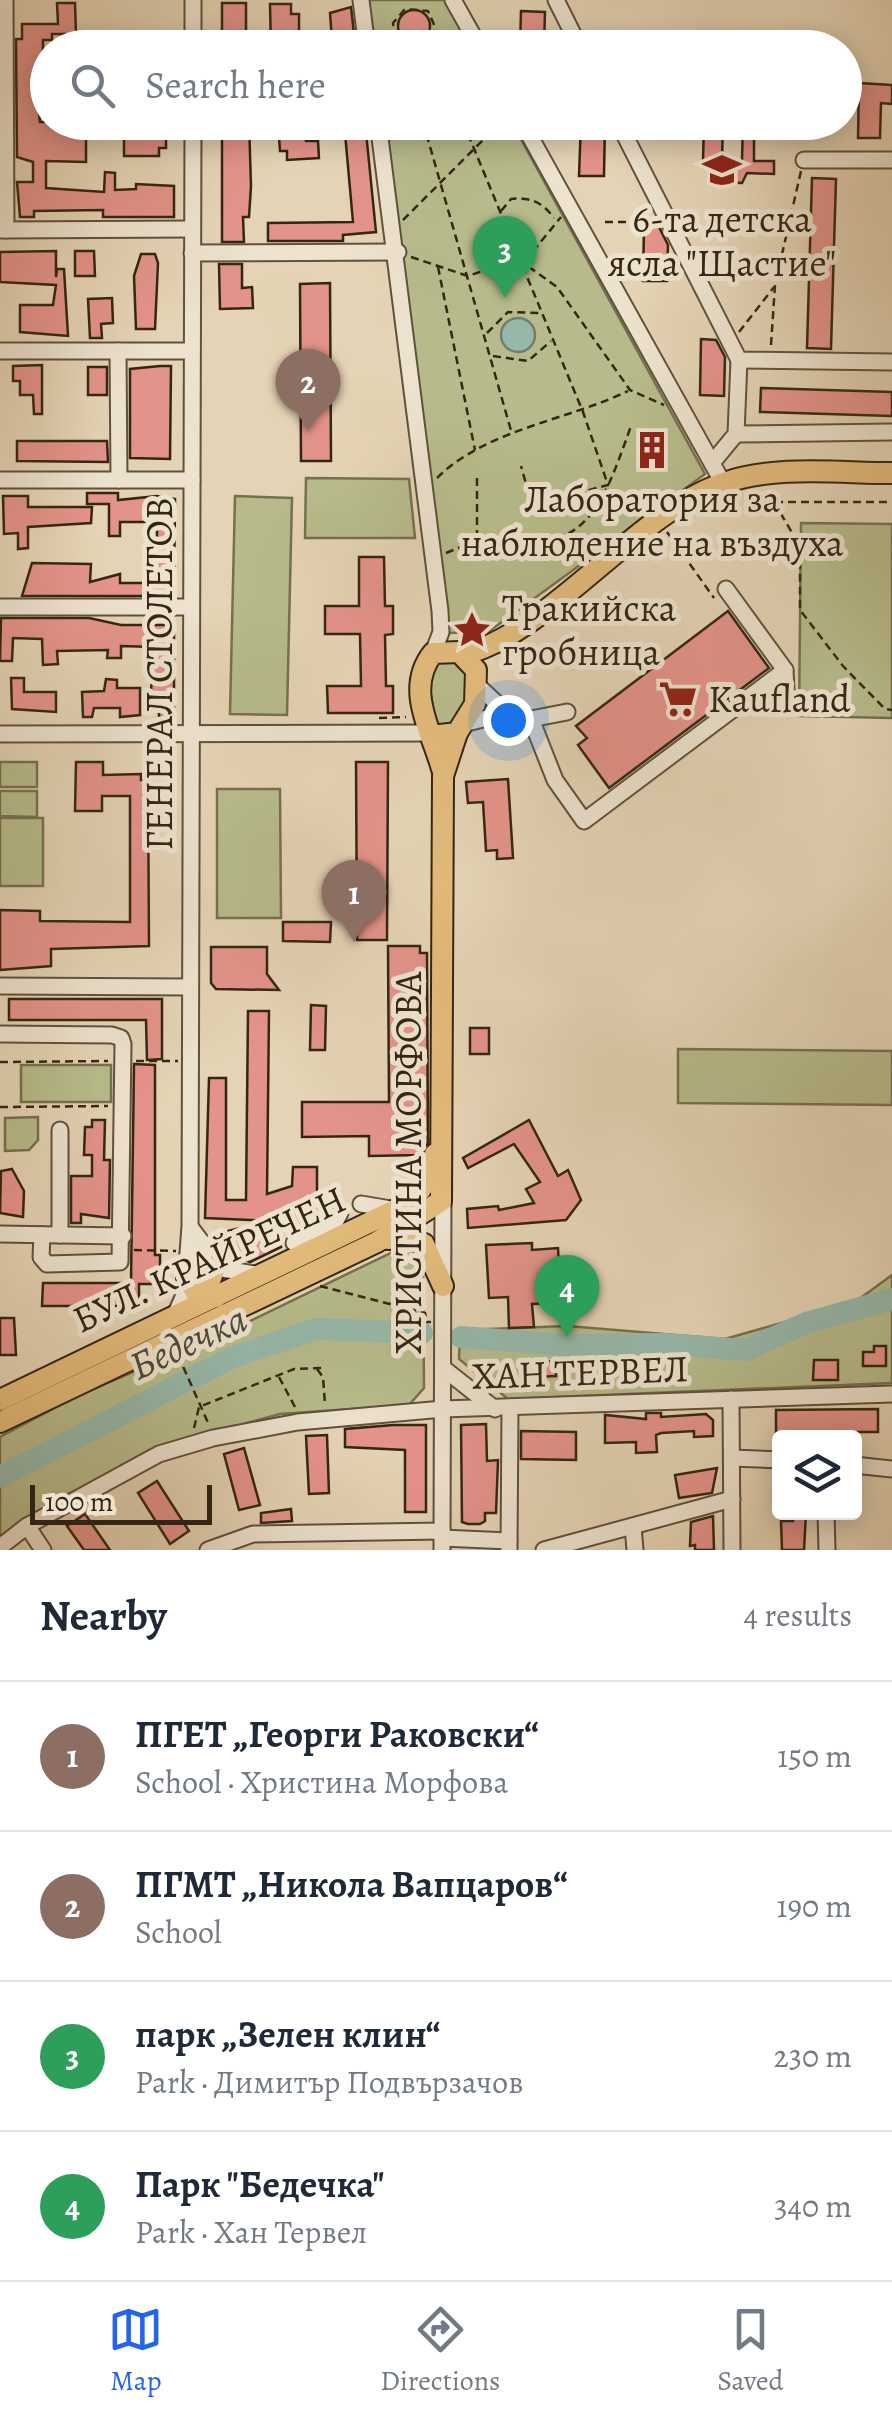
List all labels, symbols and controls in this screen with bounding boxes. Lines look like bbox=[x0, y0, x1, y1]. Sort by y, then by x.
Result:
search box bbox=[30, 30, 862, 140]
icon: search bbox=[65, 58, 120, 113]
text: Search here bbox=[145, 59, 326, 111]
school or university icon: 6-та детска ясла "Щастие" bbox=[701, 149, 743, 191]
place label: 6-та детска ясла "Щастие" bbox=[608, 193, 836, 289]
pin: 3 bbox=[472, 216, 538, 298]
pin: 2 bbox=[276, 348, 340, 431]
building icon: Лаборатория за наблюдение на въздуха bbox=[631, 429, 673, 471]
place label: Лаборатория за наблюдение на въздуха bbox=[460, 473, 844, 569]
street label: ГЕНЕРАЛ СТОЛЕТОВ bbox=[133, 497, 185, 851]
place label: Тракийска гробница bbox=[502, 582, 677, 678]
place icon: Тракийска гробница bbox=[451, 609, 493, 651]
place label: Kaufland bbox=[708, 673, 851, 725]
supermarket icon: Kaufland bbox=[657, 678, 699, 720]
your location bbox=[483, 695, 534, 746]
pin: 1 bbox=[322, 860, 386, 942]
street label: ХРИСТИНА МОРФОВА bbox=[382, 971, 434, 1354]
street label: БУЛ. КРАЙРЕЧЕН bbox=[64, 1173, 354, 1345]
pin: 4 bbox=[534, 1254, 600, 1337]
water label: Бедечка bbox=[120, 1291, 256, 1393]
street label: ХАН ТЕРВЕЛ bbox=[471, 1342, 689, 1402]
map controls bbox=[772, 1430, 862, 1520]
button: layers bbox=[772, 1430, 862, 1520]
scale bar bbox=[30, 1480, 212, 1524]
text: 100 m bbox=[45, 1483, 113, 1521]
text: Nearby bbox=[40, 1587, 167, 1644]
text: 4 results bbox=[743, 1593, 852, 1637]
text: ПГЕТ „Георги Раковски“ bbox=[135, 1708, 539, 1760]
text: 1 bbox=[67, 1734, 78, 1778]
text: 150 m bbox=[777, 1734, 852, 1778]
text: School · Христина Морфова bbox=[135, 1760, 508, 1804]
text: ПГМТ „Никола Вапцаров“ bbox=[135, 1858, 568, 1910]
text: 2 bbox=[65, 1884, 80, 1928]
text: 190 m bbox=[776, 1884, 852, 1928]
text: School bbox=[135, 1910, 222, 1954]
text: парк „Зелен клин“ bbox=[135, 2008, 440, 2060]
text: 3 bbox=[66, 2034, 79, 2078]
text: 230 m bbox=[773, 2034, 852, 2078]
text: Park · Димитър Подвързачов bbox=[135, 2060, 523, 2104]
text: Парк "Бедечка" bbox=[135, 2158, 384, 2210]
text: 4 bbox=[65, 2184, 80, 2228]
text: 340 m bbox=[774, 2184, 852, 2228]
text: Park · Хан Тервел bbox=[135, 2210, 367, 2254]
tab: Map bbox=[108, 2302, 163, 2400]
tab: Directions bbox=[380, 2302, 500, 2400]
tab: Saved bbox=[717, 2302, 784, 2400]

